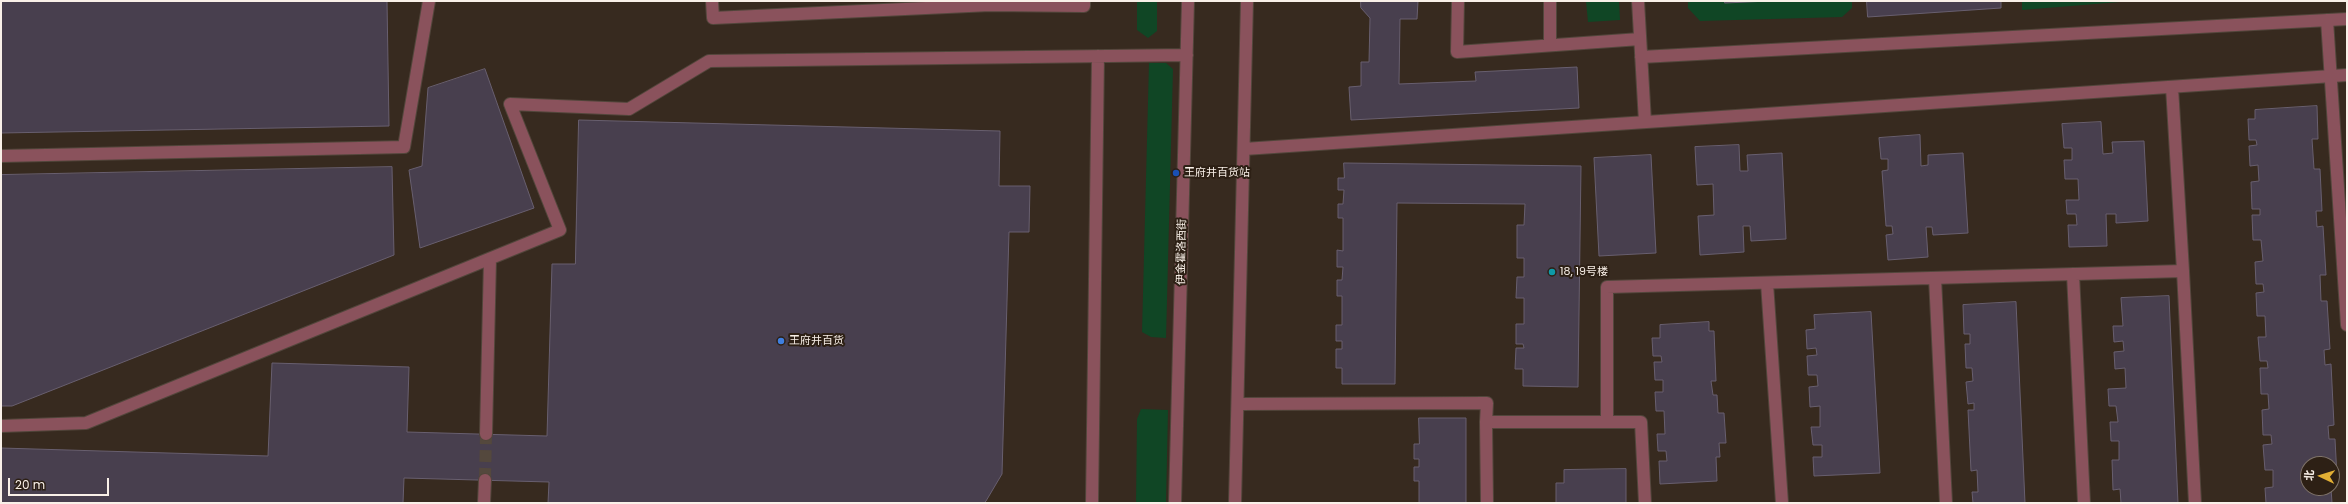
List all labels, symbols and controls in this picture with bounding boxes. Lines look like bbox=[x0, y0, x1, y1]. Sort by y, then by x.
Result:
place label: 王府井百货站 bbox=[1184, 166, 1250, 180]
marker: 王府井百货站 bbox=[1171, 168, 1181, 178]
street label: 伊金霍洛西街 bbox=[1175, 219, 1189, 285]
place label: 18, 19号楼 bbox=[1560, 265, 1608, 279]
marker: 18, 19号楼 bbox=[1547, 267, 1557, 277]
place label: 王府井百货 bbox=[789, 334, 844, 348]
marker: 王府井百货 bbox=[776, 336, 786, 346]
north arrow bbox=[2300, 456, 2340, 496]
text: 北 bbox=[2301, 469, 2317, 481]
scale bar bbox=[10, 470, 111, 496]
text: 20 m bbox=[15, 476, 45, 493]

